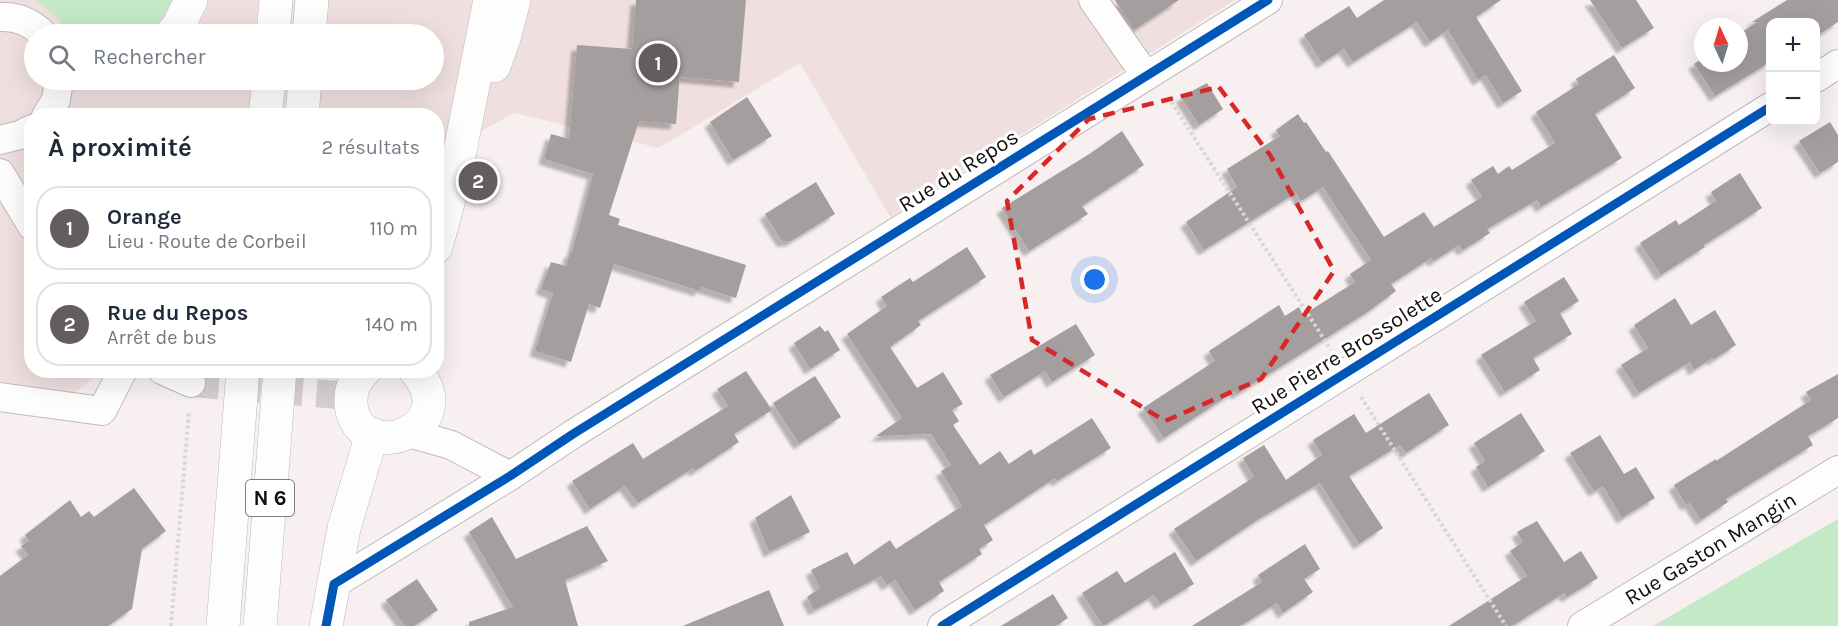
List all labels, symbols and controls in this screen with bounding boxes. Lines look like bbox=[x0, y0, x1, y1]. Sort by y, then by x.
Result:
north arrow bbox=[1694, 18, 1748, 72]
map controls bbox=[1766, 18, 1820, 126]
button: + bbox=[1766, 18, 1820, 72]
search box bbox=[24, 24, 444, 90]
pin: 1 bbox=[638, 40, 678, 86]
icon: search bbox=[45, 41, 78, 74]
text: Rechercher bbox=[93, 44, 206, 70]
button: − bbox=[1766, 72, 1820, 126]
street label: Rue du Repos bbox=[894, 124, 1023, 218]
text: À proximité bbox=[48, 132, 192, 163]
text: 2 résultats bbox=[321, 136, 420, 159]
pin: 2 bbox=[458, 158, 498, 204]
text: Orange bbox=[107, 204, 182, 230]
text: 1 bbox=[66, 217, 73, 240]
text: 110 m bbox=[369, 217, 418, 240]
text: Lieu · Route de Corbeil bbox=[107, 230, 307, 253]
your location bbox=[1080, 265, 1109, 294]
street label: Rue Pierre Brossolette bbox=[1246, 282, 1447, 420]
text: Rue du Repos bbox=[107, 300, 248, 326]
text: 2 bbox=[63, 313, 76, 336]
text: 140 m bbox=[365, 313, 418, 336]
text: Arrêt de bus bbox=[107, 326, 217, 349]
road number: N 6 bbox=[246, 480, 294, 516]
street label: Rue Gaston Mangin bbox=[1620, 487, 1801, 611]

